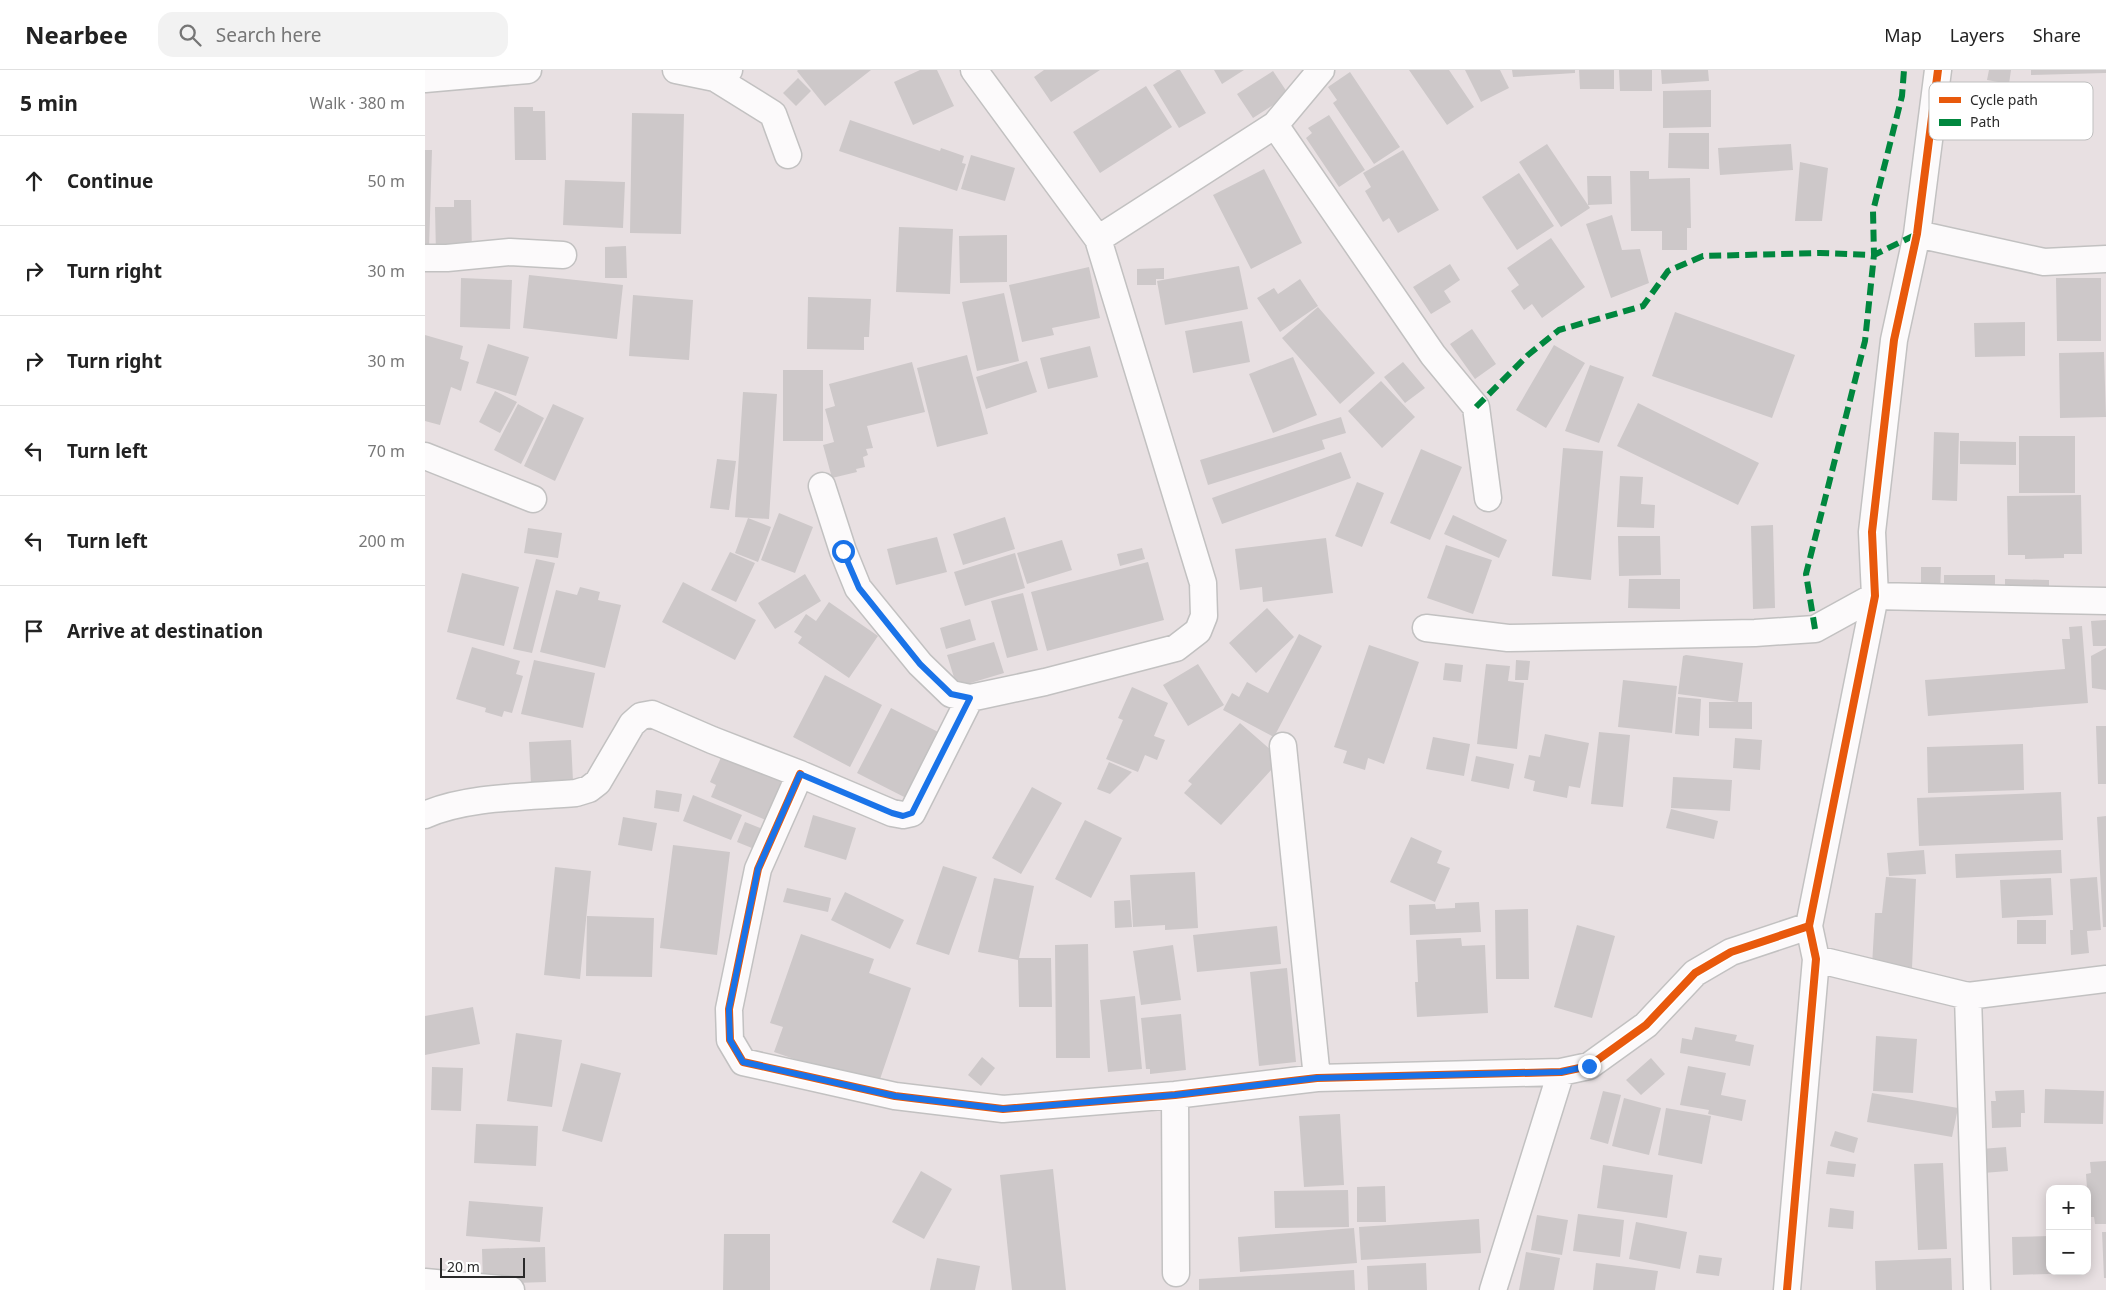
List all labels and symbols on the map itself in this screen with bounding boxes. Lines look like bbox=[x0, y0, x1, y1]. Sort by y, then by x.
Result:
legend bbox=[1929, 82, 2093, 140]
text: Cycle path bbox=[1970, 90, 2038, 109]
text: Path bbox=[1970, 112, 2000, 131]
route start bbox=[832, 540, 855, 563]
route end bbox=[1578, 1055, 1601, 1078]
scale bar bbox=[440, 1255, 525, 1278]

